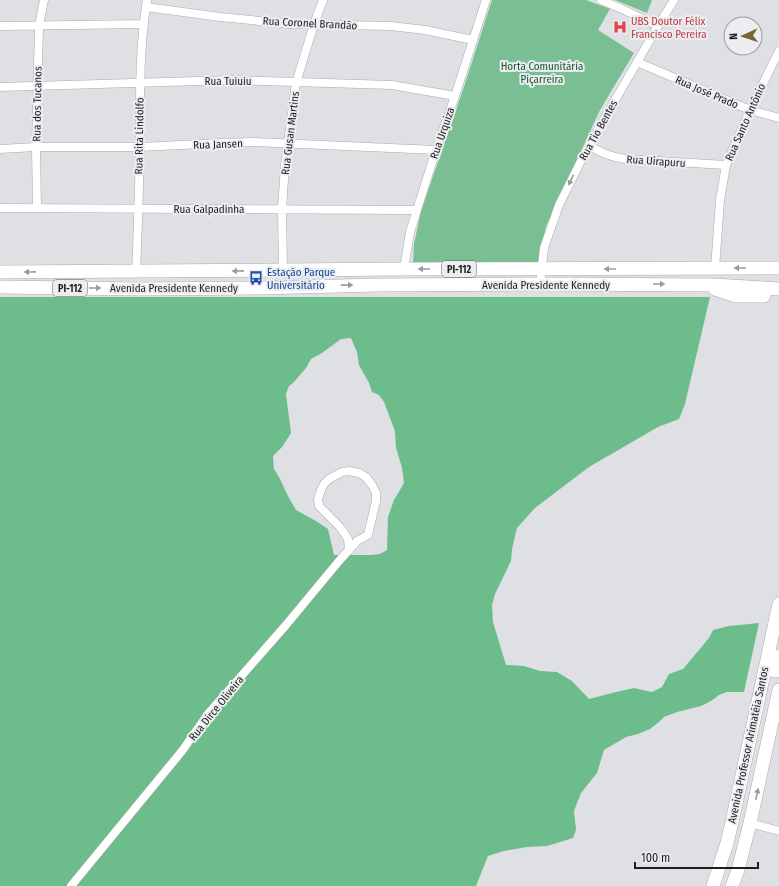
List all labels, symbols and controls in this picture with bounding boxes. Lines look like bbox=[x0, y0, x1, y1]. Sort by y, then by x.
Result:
street label: Rua Coronel Brandão bbox=[262, 15, 358, 32]
place label: UBS Doutor Félix Francisco Pereira bbox=[631, 15, 707, 41]
north arrow bbox=[723, 16, 763, 56]
hospital icon: UBS Doutor Félix Francisco Pereira bbox=[612, 19, 628, 35]
text: N bbox=[727, 33, 740, 40]
park label: Horta Comunitária Piçarreira bbox=[501, 60, 583, 86]
street label: Rua dos Tucanos bbox=[30, 66, 45, 142]
street label: Rua José Prado bbox=[673, 73, 741, 112]
street label: Rua Tuiuiu bbox=[204, 75, 252, 88]
street label: Rua Santo Antônio bbox=[723, 81, 768, 163]
street label: Rua Gusan Martins bbox=[279, 90, 302, 176]
street label: Rua Rita Lindolfo bbox=[132, 97, 147, 175]
street label: Rua Tio Bentes bbox=[577, 98, 620, 163]
street label: Rua Urquiza bbox=[428, 106, 457, 161]
street label: Rua Jansen bbox=[193, 137, 243, 152]
street label: Rua Uirapuru bbox=[626, 153, 686, 170]
one-way arrow bbox=[568, 174, 574, 186]
street label: Rua Galpadinha bbox=[173, 203, 245, 216]
road number: PI-112 bbox=[442, 261, 476, 277]
one-way arrow bbox=[733, 265, 746, 271]
place label: Estação Parque Universitário bbox=[267, 266, 335, 292]
one-way arrow bbox=[417, 266, 430, 272]
one-way arrow bbox=[603, 266, 616, 272]
one-way arrow bbox=[231, 268, 244, 274]
one-way arrow bbox=[23, 269, 36, 275]
bus stop icon: Estação Parque Universitário bbox=[248, 270, 264, 286]
street label: Avenida Presidente Kennedy bbox=[482, 279, 610, 292]
road number: PI-112 bbox=[53, 280, 87, 296]
one-way arrow bbox=[653, 281, 666, 287]
street label: Avenida Presidente Kennedy bbox=[110, 282, 238, 295]
one-way arrow bbox=[341, 282, 353, 289]
one-way arrow bbox=[89, 285, 101, 292]
street label: Avenida Professor Arimatéia Santos bbox=[726, 665, 772, 825]
street label: Rua Dirce Oliveira bbox=[186, 673, 246, 743]
one-way arrow bbox=[754, 788, 760, 800]
scale bar bbox=[635, 844, 758, 870]
text: 100 m bbox=[641, 851, 670, 865]

